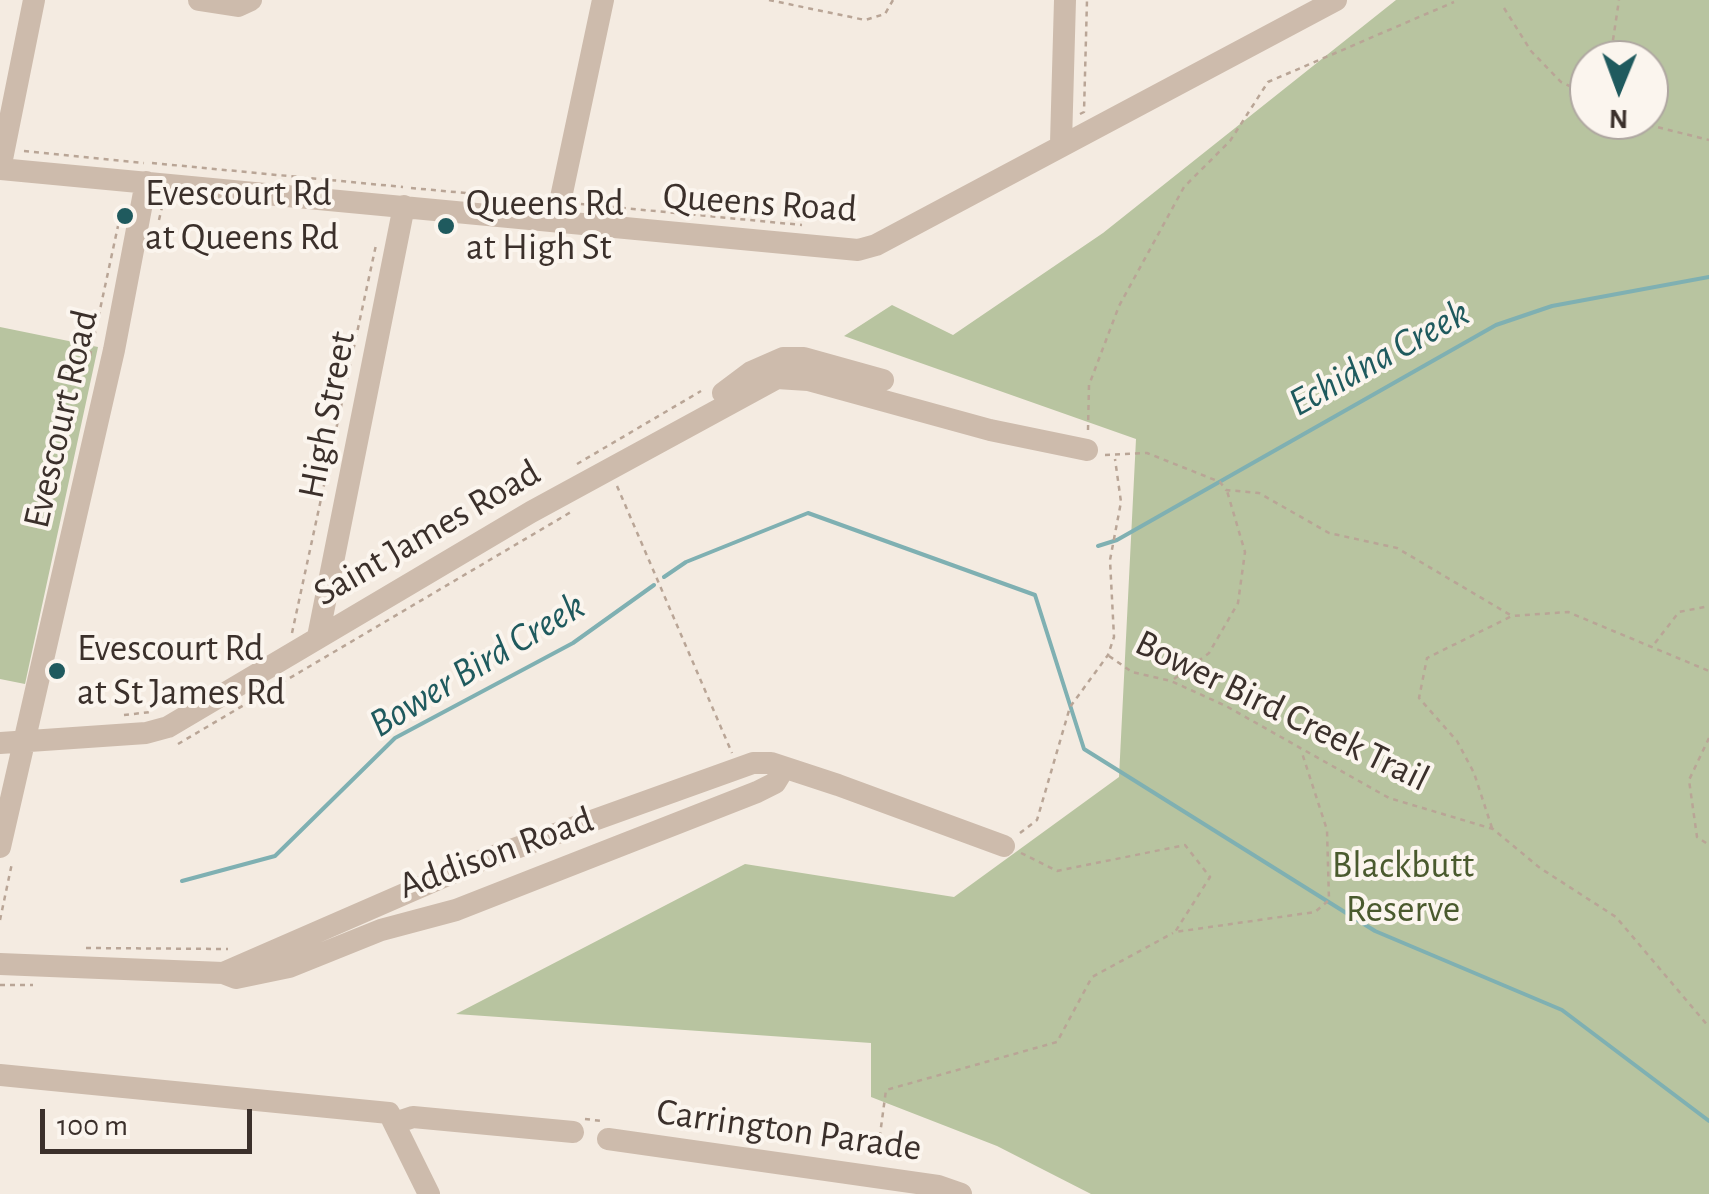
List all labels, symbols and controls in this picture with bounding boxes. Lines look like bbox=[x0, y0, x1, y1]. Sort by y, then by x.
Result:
north arrow bbox=[1569, 40, 1669, 140]
text: N bbox=[1609, 104, 1628, 132]
place label: Evescourt Rd at Queens Rd bbox=[145, 171, 339, 260]
street label: Queens Road bbox=[662, 173, 858, 233]
place label: Queens Rd at High St bbox=[466, 181, 624, 270]
marker: Evescourt Rd at Queens Rd bbox=[114, 205, 136, 227]
marker: Queens Rd at High St bbox=[435, 215, 457, 237]
water label: Echidna Creek bbox=[1280, 289, 1478, 427]
street label: Evescourt Road bbox=[14, 305, 108, 533]
street label: High Street bbox=[288, 328, 366, 502]
street label: Saint James Road bbox=[306, 450, 548, 616]
water label: Bower Bird Creek bbox=[360, 582, 594, 748]
street label: Bower Bird Creek Trail bbox=[1128, 620, 1436, 802]
place label: Evescourt Rd at St James Rd bbox=[77, 626, 285, 716]
marker: Evescourt Rd at St James Rd bbox=[46, 660, 68, 682]
street label: Addison Road bbox=[393, 797, 599, 909]
park label: Blackbutt Reserve bbox=[1332, 843, 1474, 932]
scale bar bbox=[45, 1089, 258, 1151]
street label: Carrington Parade bbox=[654, 1089, 924, 1171]
text: 100 m bbox=[57, 1111, 128, 1141]

